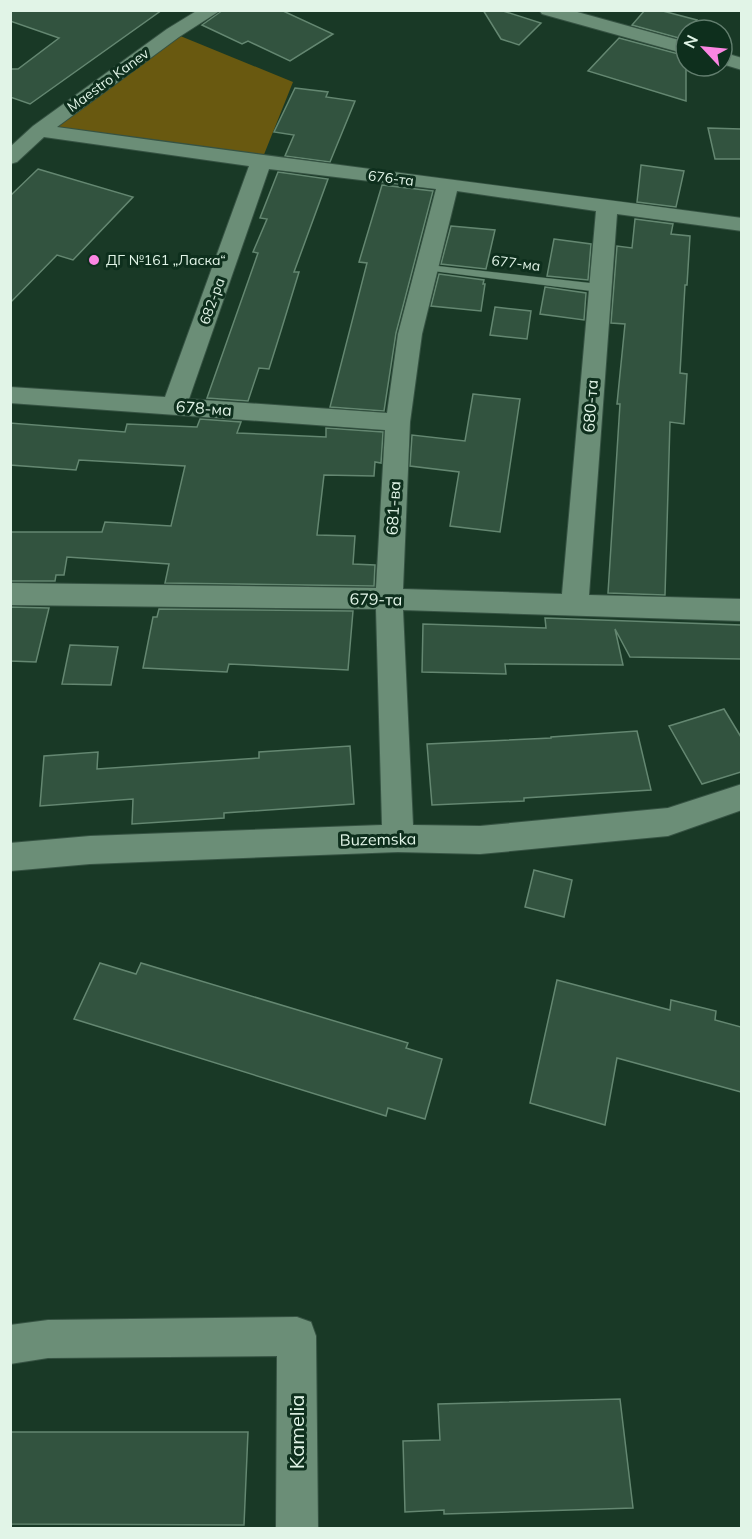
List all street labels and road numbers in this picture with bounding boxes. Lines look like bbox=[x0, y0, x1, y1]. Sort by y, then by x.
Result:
street label: Maestro Kanev bbox=[64, 44, 153, 116]
street label: 676-та bbox=[367, 166, 415, 190]
street label: 677-ма bbox=[491, 251, 541, 275]
street label: 682-ра bbox=[195, 275, 229, 327]
street label: 680-та bbox=[578, 379, 602, 433]
street label: 678-ма bbox=[175, 396, 233, 420]
street label: 681-ва bbox=[382, 480, 404, 536]
street label: 679-та bbox=[349, 589, 403, 609]
street label: Buzemska bbox=[339, 828, 417, 850]
street label: Kamelia bbox=[284, 1395, 309, 1469]

